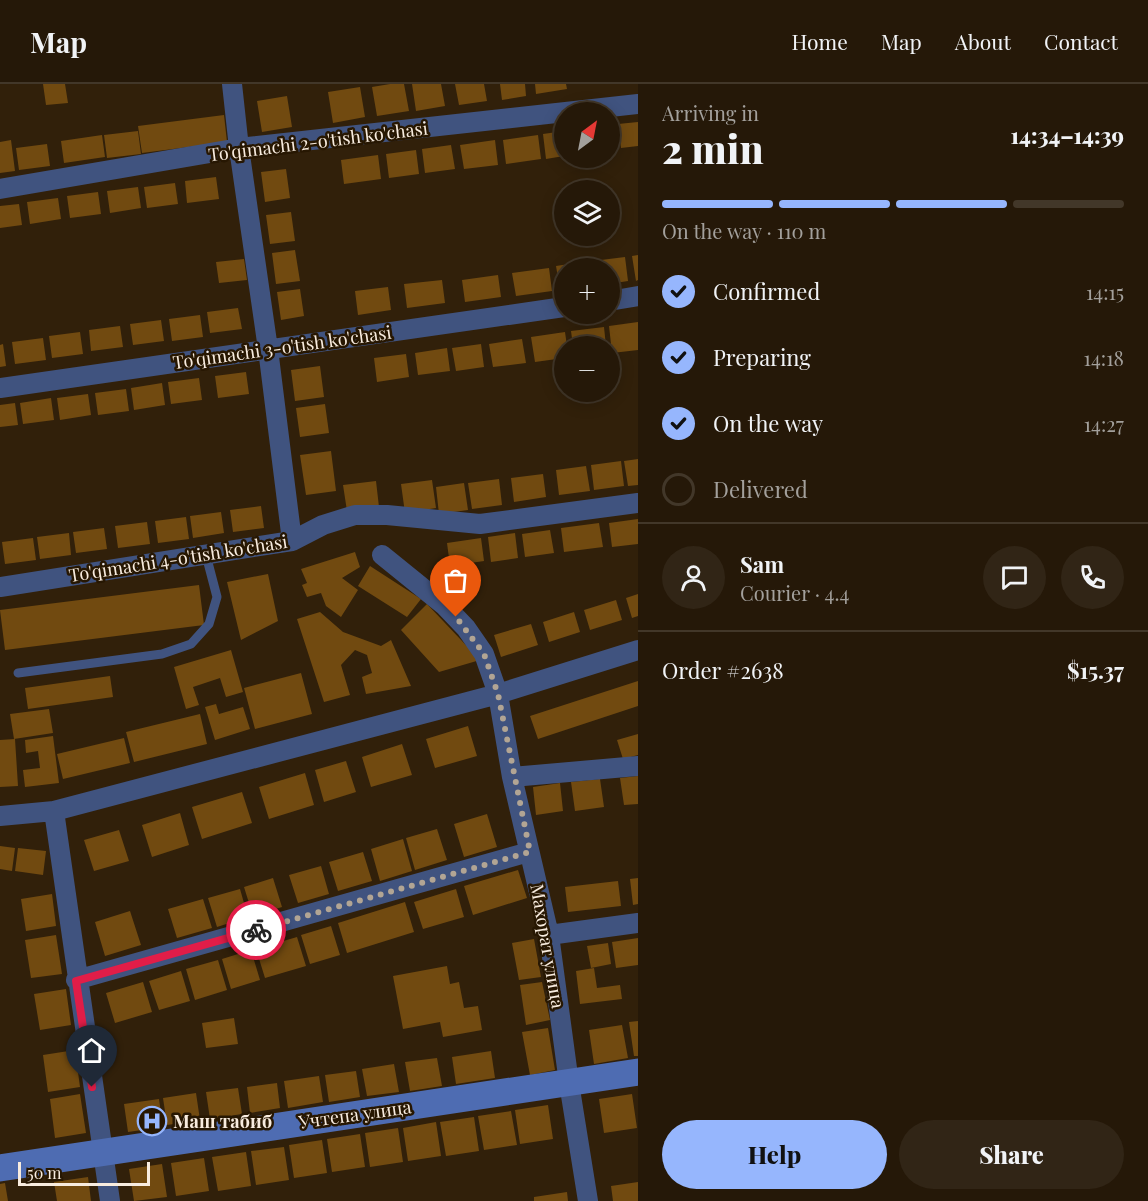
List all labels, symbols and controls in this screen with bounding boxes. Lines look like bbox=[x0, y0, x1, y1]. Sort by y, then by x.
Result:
text: Map bbox=[30, 23, 87, 60]
text: Home bbox=[792, 27, 848, 55]
text: Map bbox=[881, 27, 922, 55]
text: About bbox=[955, 27, 1011, 55]
text: Contact bbox=[1044, 27, 1118, 55]
text: Arriving in bbox=[662, 99, 759, 126]
north arrow bbox=[554, 102, 620, 168]
map controls bbox=[554, 102, 620, 402]
street label: To'qimachi 2-o'tish ko'chasi bbox=[207, 116, 429, 166]
text: 14:34–14:39 bbox=[1011, 120, 1124, 150]
text: 2 min bbox=[662, 122, 764, 174]
button: layers bbox=[554, 180, 620, 246]
text: On the way · 110 m bbox=[662, 217, 826, 244]
button: + bbox=[554, 258, 620, 324]
icon: check bbox=[662, 275, 695, 308]
text: Confirmed bbox=[713, 276, 820, 306]
text: 14:15 bbox=[1086, 278, 1124, 305]
street label: To'qimachi 3-o'tish ko'chasi bbox=[171, 320, 393, 374]
button: − bbox=[554, 336, 620, 402]
icon: check bbox=[662, 341, 695, 374]
text: Preparing bbox=[713, 342, 811, 372]
text: 14:18 bbox=[1084, 344, 1124, 371]
icon: check bbox=[662, 407, 695, 440]
text: On the way bbox=[713, 408, 823, 438]
text: 14:27 bbox=[1084, 410, 1124, 437]
text: Delivered bbox=[713, 474, 808, 504]
street label: To'qimachi 4-o'tish ko'chasi bbox=[67, 529, 289, 587]
button: person bbox=[662, 546, 725, 609]
button: chat bbox=[983, 546, 1046, 609]
button: phone bbox=[1061, 546, 1124, 609]
text: Sam bbox=[740, 549, 784, 579]
pin bbox=[430, 555, 481, 617]
icon: bag bbox=[439, 564, 472, 597]
text: Courier · 4.4 bbox=[740, 579, 849, 606]
text: Order #2638 bbox=[662, 655, 784, 685]
text: $15.37 bbox=[1067, 655, 1124, 685]
street label: Махорат улица bbox=[525, 882, 571, 1010]
courier bbox=[226, 900, 286, 960]
icon: bike bbox=[240, 914, 273, 947]
pin bbox=[66, 1025, 117, 1087]
icon: home bbox=[75, 1034, 108, 1067]
street label: Учтепа улица bbox=[296, 1094, 413, 1134]
hospital icon: Маш табиб bbox=[136, 1105, 168, 1137]
place label: Маш табиб bbox=[173, 1109, 272, 1133]
button: Help bbox=[662, 1120, 887, 1189]
button: Share bbox=[899, 1120, 1124, 1189]
scale bar bbox=[18, 1159, 150, 1186]
text: 50 m bbox=[27, 1162, 61, 1183]

